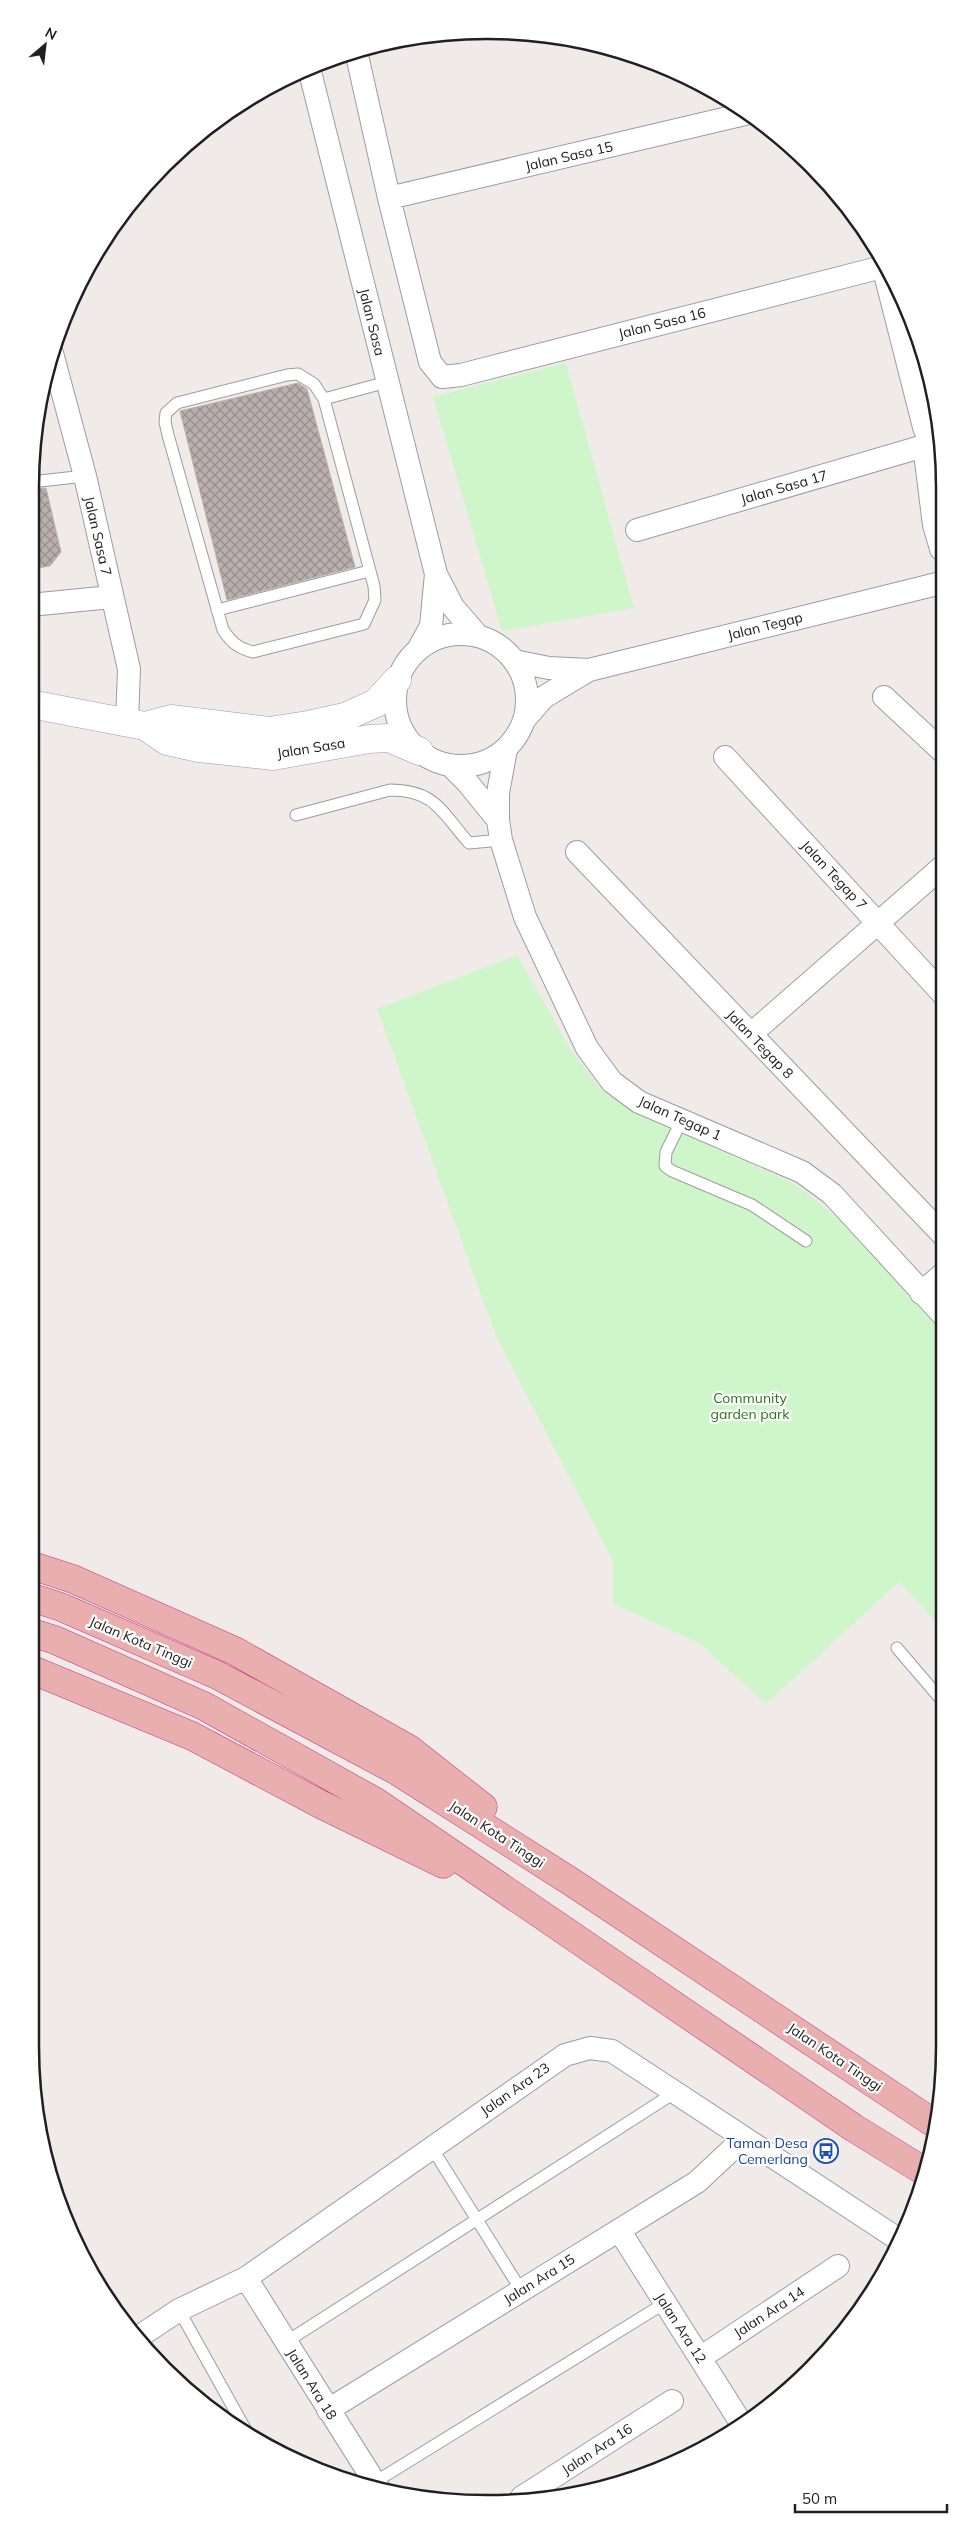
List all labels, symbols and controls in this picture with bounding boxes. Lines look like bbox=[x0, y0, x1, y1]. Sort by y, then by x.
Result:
north arrow bbox=[20, 20, 70, 70]
text: N bbox=[42, 23, 60, 44]
street label: Jalan Sasa 15 bbox=[523, 137, 615, 175]
street label: Jalan Sasa bbox=[355, 286, 389, 358]
street label: Jalan Sasa 16 bbox=[616, 303, 708, 343]
street label: Jalan Sasa 17 bbox=[738, 466, 830, 508]
street label: Jalan Sasa 7 bbox=[80, 494, 116, 578]
street label: Jalan Tegap bbox=[726, 608, 804, 644]
street label: Jalan Sasa bbox=[275, 734, 347, 762]
street label: Jalan Tegap 7 bbox=[797, 836, 871, 914]
street label: Jalan Tegap 8 bbox=[723, 1006, 797, 1082]
street label: Jalan Tegap 1 bbox=[636, 1092, 724, 1144]
park label: Community garden park bbox=[711, 1389, 790, 1423]
street label: Jalan Kota Tinggi bbox=[87, 1612, 195, 1672]
street label: Jalan Kota Tinggi bbox=[446, 1796, 548, 1872]
street label: Jalan Kota Tinggi bbox=[784, 2019, 886, 2095]
street label: Jalan Ara 23 bbox=[477, 2058, 553, 2120]
place label: Taman Desa Cemerlang bbox=[726, 2134, 808, 2168]
bus stop icon: Taman Desa Cemerlang bbox=[813, 2138, 839, 2164]
street label: Jalan Ara 15 bbox=[500, 2250, 578, 2308]
street label: Jalan Ara 14 bbox=[730, 2282, 808, 2342]
street label: Jalan Ara 12 bbox=[651, 2289, 711, 2367]
street label: Jalan Ara 18 bbox=[283, 2345, 341, 2423]
street label: Jalan Ara 16 bbox=[558, 2419, 636, 2479]
scale bar bbox=[795, 2482, 948, 2514]
text: 50 m bbox=[802, 2489, 837, 2508]

